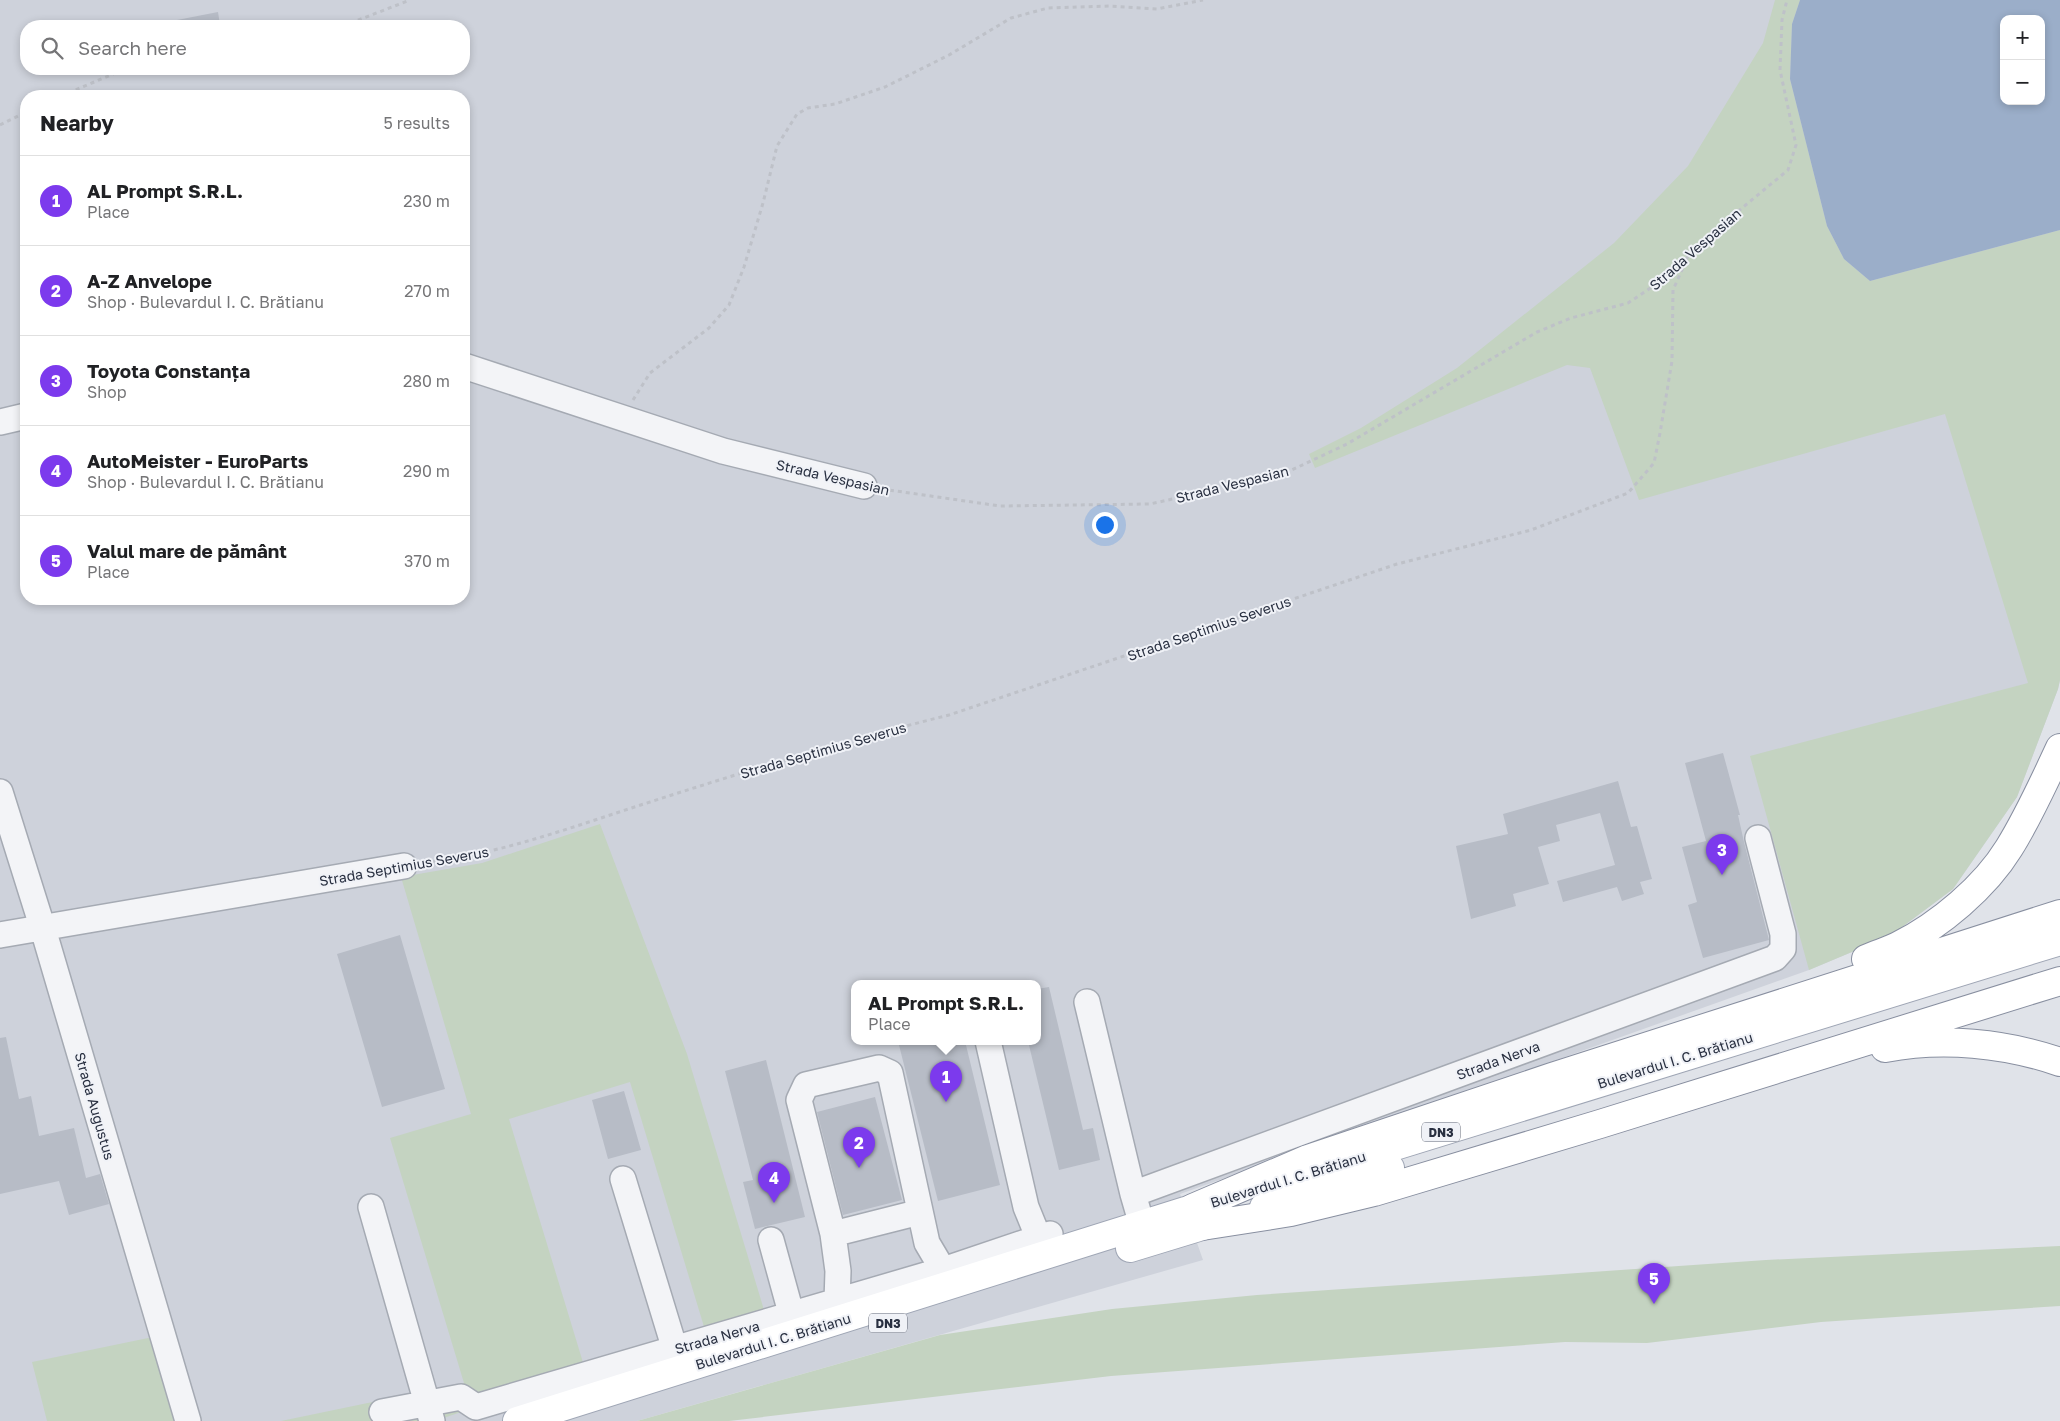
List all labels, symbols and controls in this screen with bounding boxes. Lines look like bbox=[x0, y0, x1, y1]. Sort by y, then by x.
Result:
map controls bbox=[2000, 15, 2045, 105]
button: + bbox=[2000, 15, 2045, 60]
search box bbox=[20, 20, 470, 75]
icon: search bbox=[38, 34, 66, 62]
text: Search here bbox=[78, 36, 187, 59]
button: − bbox=[2000, 60, 2045, 105]
text: Nearby bbox=[40, 110, 114, 136]
text: 5 results bbox=[384, 113, 450, 133]
text: AL Prompt S.R.L. bbox=[87, 179, 243, 202]
text: 1 bbox=[52, 191, 60, 211]
text: 230 m bbox=[403, 191, 450, 211]
text: Place bbox=[87, 202, 130, 222]
street label: Strada Vespasian bbox=[1646, 205, 1744, 293]
text: A-Z Anvelope bbox=[87, 269, 212, 292]
text: 2 bbox=[51, 281, 61, 301]
text: 270 m bbox=[404, 281, 450, 301]
text: Shop · Bulevardul I. C. Brătianu bbox=[87, 292, 324, 312]
text: Toyota Constanța bbox=[87, 359, 250, 382]
text: 3 bbox=[51, 371, 61, 391]
text: 280 m bbox=[403, 371, 450, 391]
text: Shop bbox=[87, 382, 127, 402]
text: AutoMeister - EuroParts bbox=[87, 449, 309, 472]
street label: Strada Vespasian bbox=[775, 456, 891, 498]
text: 4 bbox=[51, 461, 61, 481]
text: 290 m bbox=[403, 461, 450, 481]
street label: Strada Vespasian bbox=[1174, 462, 1290, 506]
text: Shop · Bulevardul I. C. Brătianu bbox=[87, 472, 324, 492]
your location bbox=[1092, 512, 1118, 538]
text: Valul mare de pământ bbox=[87, 539, 287, 562]
text: 5 bbox=[51, 551, 61, 571]
text: 370 m bbox=[404, 551, 450, 571]
text: Place bbox=[87, 562, 130, 582]
street label: Strada Septimius Severus bbox=[1125, 592, 1293, 664]
street label: Strada Septimius Severus bbox=[738, 718, 908, 782]
pin: 3 bbox=[1706, 834, 1738, 875]
street label: Strada Septimius Severus bbox=[318, 843, 490, 889]
popup bbox=[851, 980, 1041, 1045]
text: AL Prompt S.R.L. bbox=[868, 991, 1024, 1014]
text: Place bbox=[868, 1014, 911, 1034]
street label: Bulevardul I. C. Brătianu bbox=[1595, 1028, 1755, 1092]
street label: Strada Nerva bbox=[1454, 1037, 1542, 1083]
street label: Strada Augustus bbox=[72, 1050, 118, 1162]
pin: 1 bbox=[930, 1061, 962, 1102]
road number: DN3 bbox=[1422, 1122, 1460, 1142]
pin: 2 bbox=[843, 1127, 875, 1168]
street label: Bulevardul I. C. Brătianu bbox=[1208, 1147, 1368, 1211]
pin: 4 bbox=[758, 1162, 790, 1203]
pin: 5 bbox=[1638, 1263, 1670, 1304]
street label: Bulevardul I. C. Brătianu bbox=[693, 1309, 853, 1373]
road number: DN3 bbox=[869, 1314, 907, 1332]
street label: Strada Nerva bbox=[673, 1317, 761, 1357]

